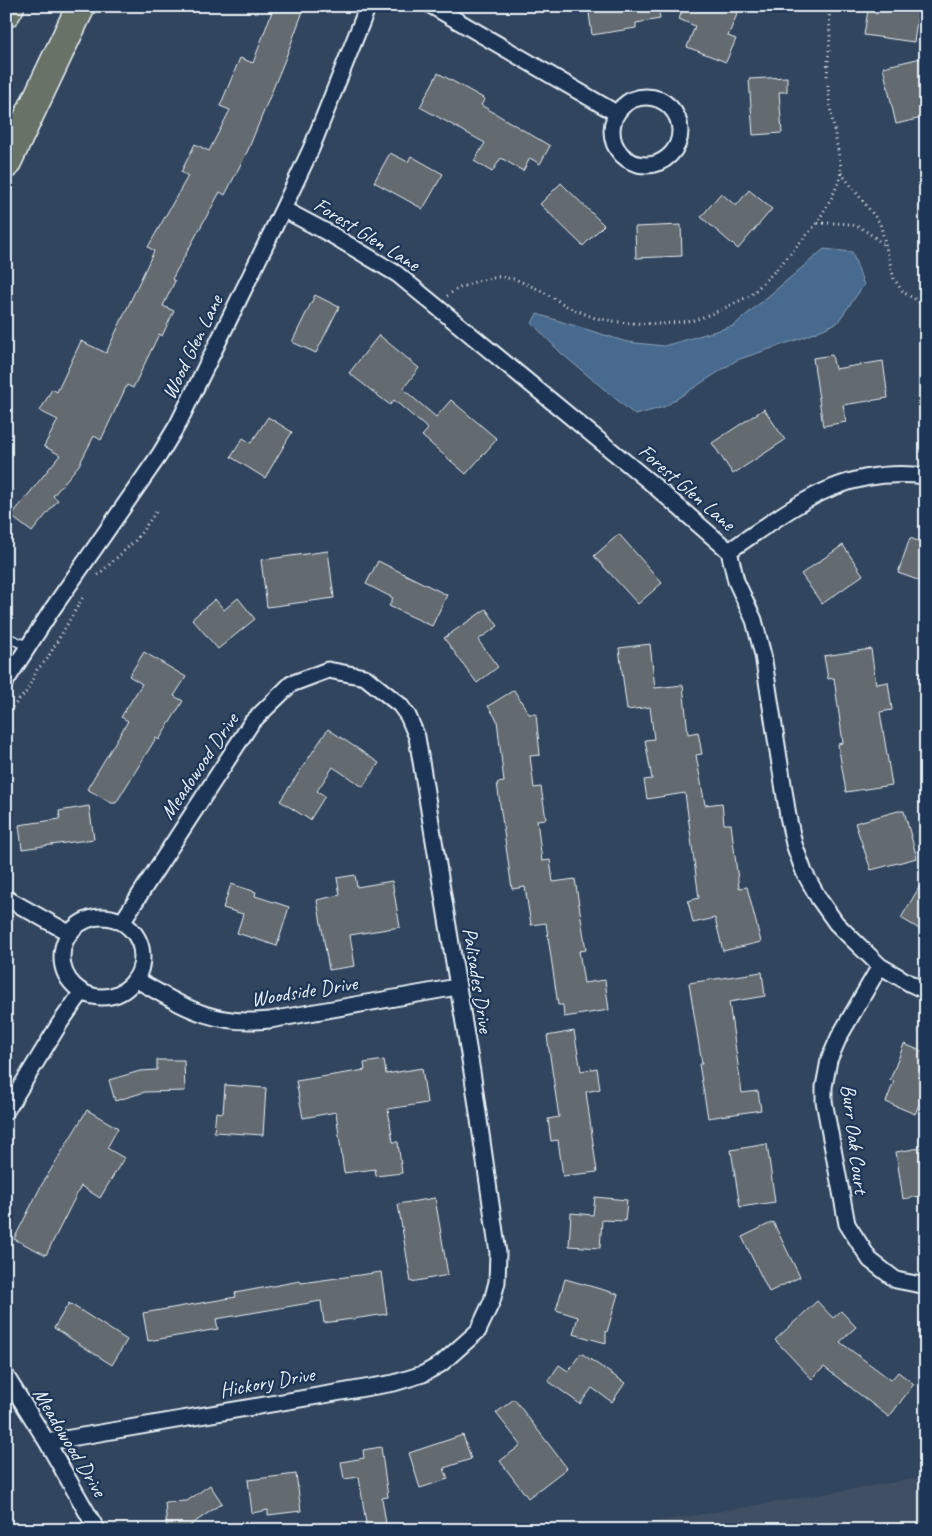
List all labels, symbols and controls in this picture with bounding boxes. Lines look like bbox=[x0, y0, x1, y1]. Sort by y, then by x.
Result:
street label: Forest Glen Lane bbox=[309, 191, 426, 277]
street label: Wood Glen Lane bbox=[156, 289, 229, 404]
street label: Forest Glen Lane bbox=[633, 438, 742, 537]
street label: Meadowood Drive bbox=[154, 706, 245, 824]
street label: Palisades Drive bbox=[457, 926, 499, 1036]
street label: Woodside Drive bbox=[249, 970, 360, 1012]
street label: Burr Oak Court bbox=[835, 1083, 875, 1197]
street label: Hickory Drive bbox=[218, 1361, 319, 1403]
street label: Meadowood Drive bbox=[27, 1383, 114, 1503]

